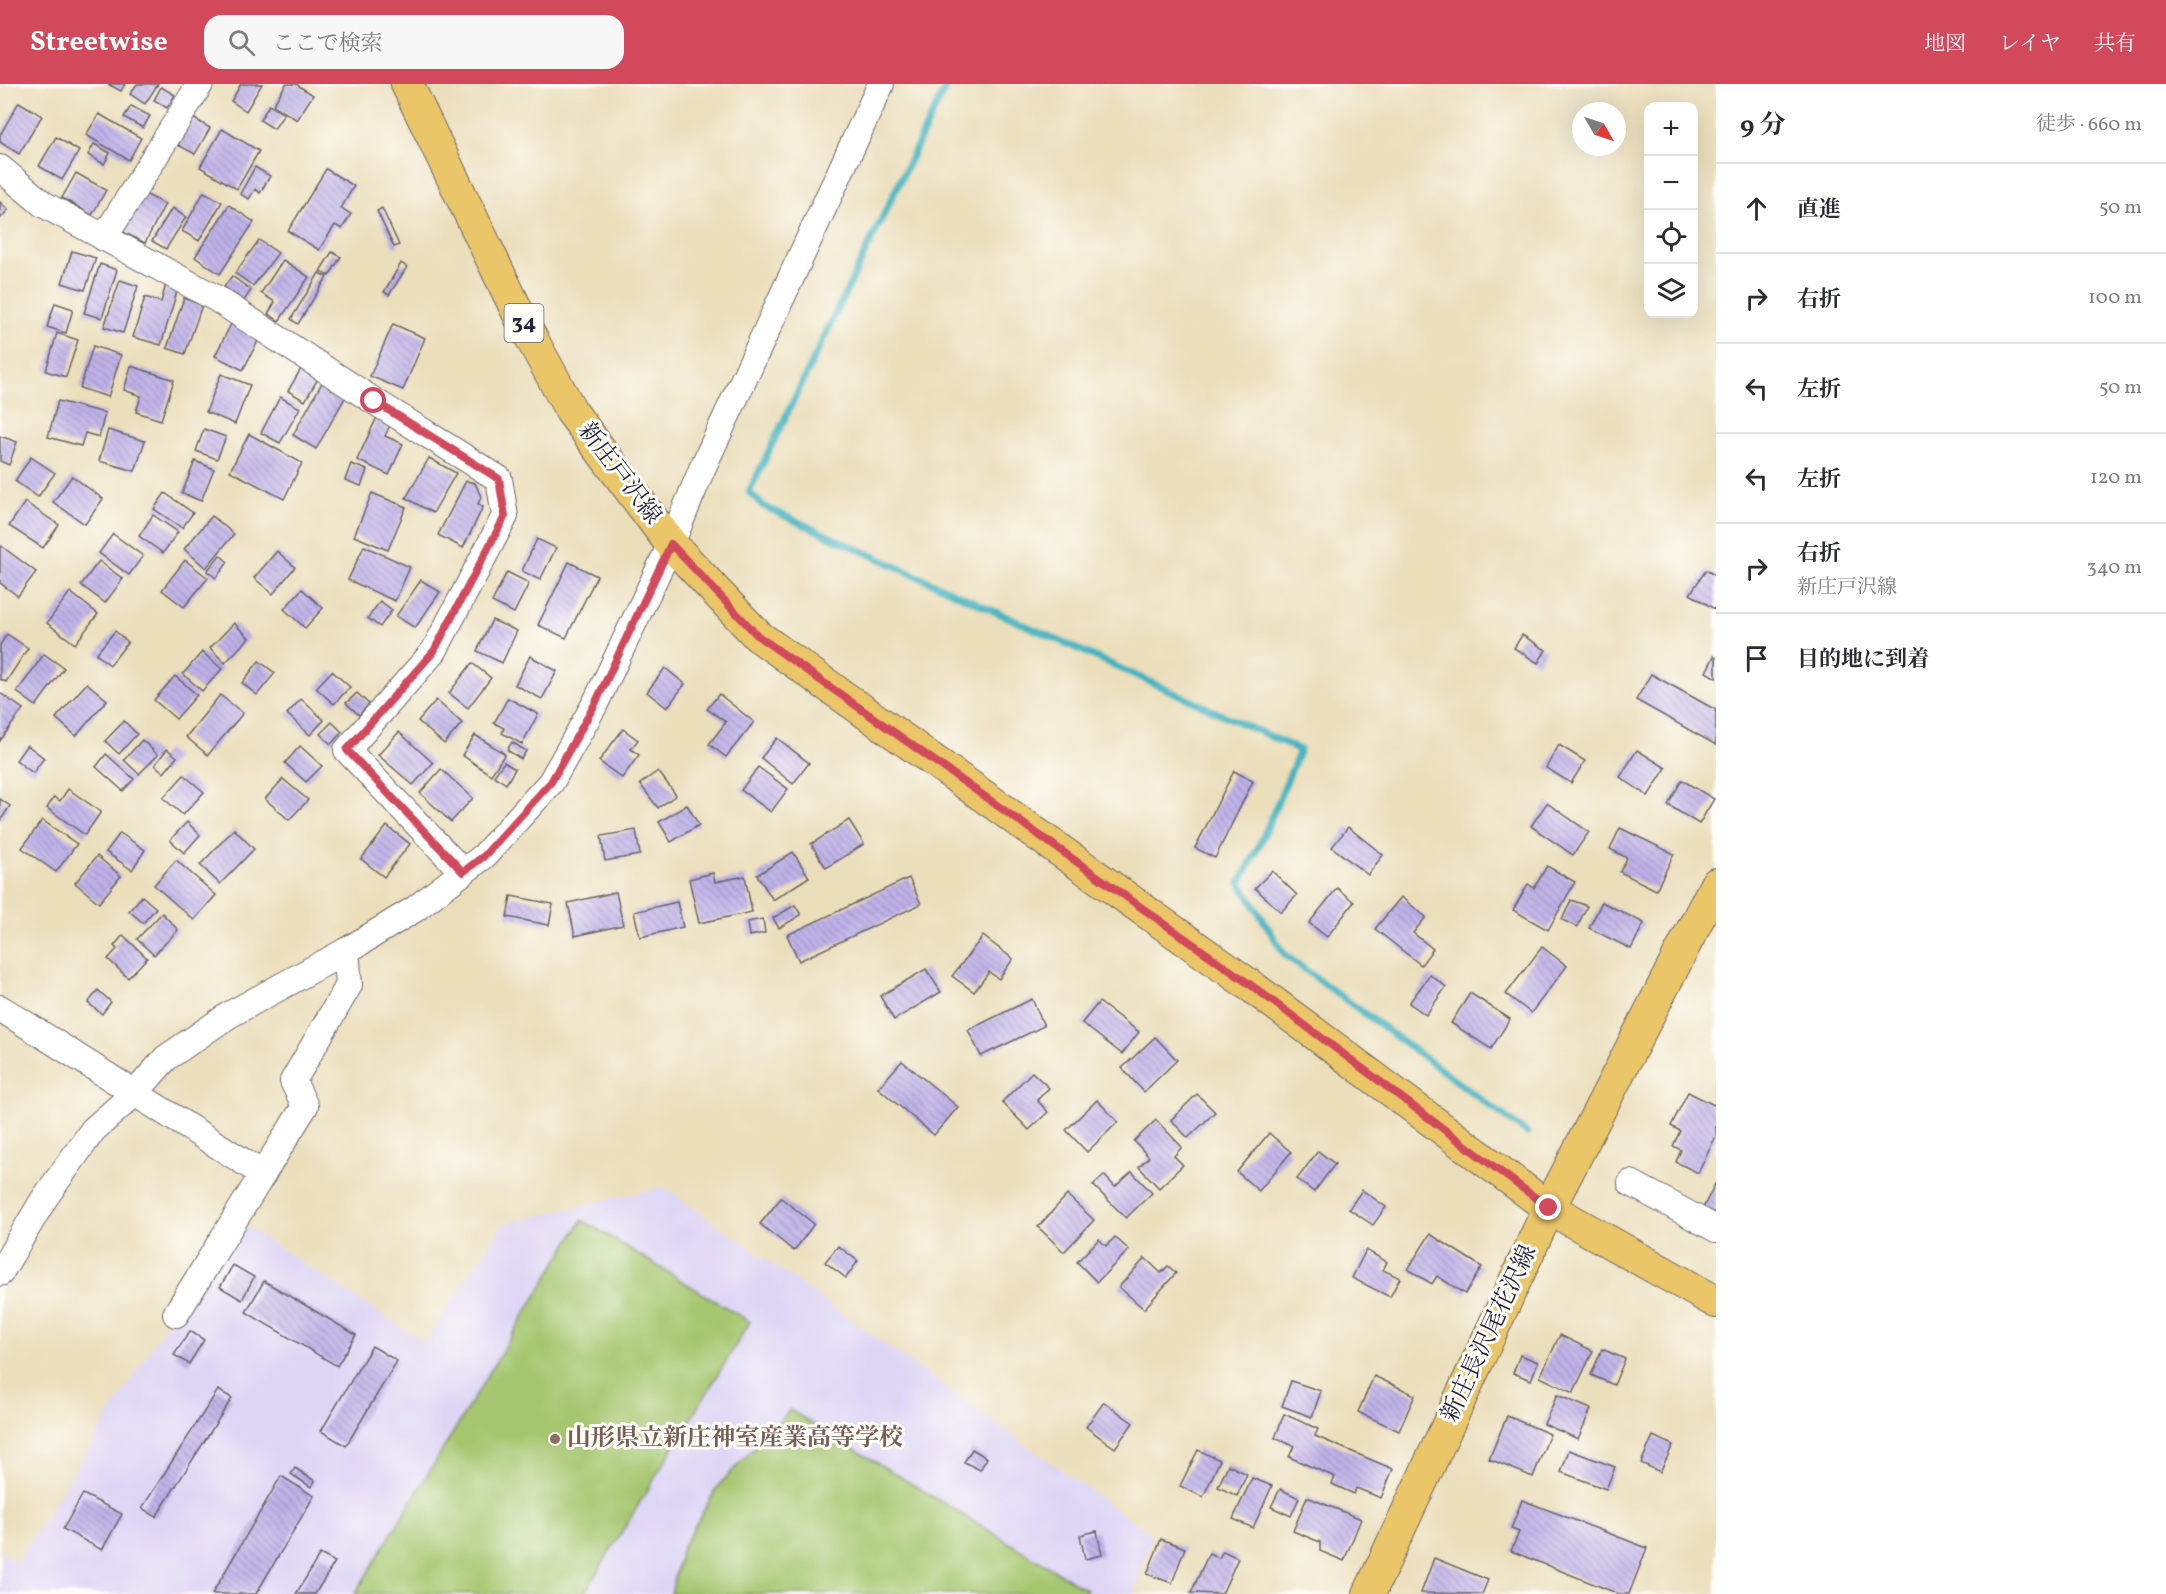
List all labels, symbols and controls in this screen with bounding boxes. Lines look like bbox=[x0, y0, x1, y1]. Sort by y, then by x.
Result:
search box bbox=[204, 15, 624, 69]
text: Streetwise bbox=[30, 23, 168, 62]
icon: search bbox=[225, 26, 258, 59]
text: ここで検索 bbox=[273, 29, 383, 60]
text: 地図 bbox=[1924, 30, 1966, 59]
text: レイヤ bbox=[1999, 30, 2061, 59]
text: 共有 bbox=[2094, 30, 2136, 59]
north arrow bbox=[1572, 102, 1626, 156]
map controls bbox=[1644, 102, 1698, 318]
button: + bbox=[1644, 102, 1698, 156]
text: 9 分 bbox=[1740, 108, 1786, 144]
text: 徒歩 · 660 m bbox=[2036, 111, 2142, 139]
button: − bbox=[1644, 156, 1698, 210]
icon: ahead bbox=[1740, 192, 1773, 225]
text: 50 m bbox=[2099, 194, 2142, 222]
text: 直進 bbox=[1797, 195, 1841, 226]
button: locate bbox=[1644, 210, 1698, 264]
button: layers bbox=[1644, 264, 1698, 318]
icon: right bbox=[1740, 282, 1773, 315]
text: 100 m bbox=[2088, 284, 2142, 312]
text: 右折 bbox=[1797, 285, 1841, 316]
road number: 34 bbox=[504, 304, 544, 342]
icon: left bbox=[1740, 372, 1773, 405]
text: 50 m bbox=[2099, 374, 2142, 402]
text: 左折 bbox=[1797, 375, 1841, 406]
route start bbox=[360, 387, 386, 413]
street label: 新庄戸沢線 bbox=[569, 416, 669, 532]
icon: left bbox=[1740, 462, 1773, 495]
text: 120 m bbox=[2090, 464, 2142, 492]
text: 左折 bbox=[1797, 465, 1841, 496]
text: 右折 bbox=[1797, 539, 1841, 570]
icon: right bbox=[1740, 552, 1773, 585]
text: 340 m bbox=[2086, 554, 2142, 582]
text: 新庄戸沢線 bbox=[1797, 574, 1897, 602]
icon: arrive bbox=[1740, 642, 1773, 675]
text: 目的地に到着 bbox=[1797, 645, 1929, 676]
route end bbox=[1535, 1194, 1561, 1220]
street label: 新庄長沢尾花沢線 bbox=[1434, 1240, 1546, 1428]
place label: 山形県立新庄神室産業高等学校 bbox=[567, 1422, 903, 1456]
marker: 山形県立新庄神室産業高等学校 bbox=[548, 1432, 562, 1446]

